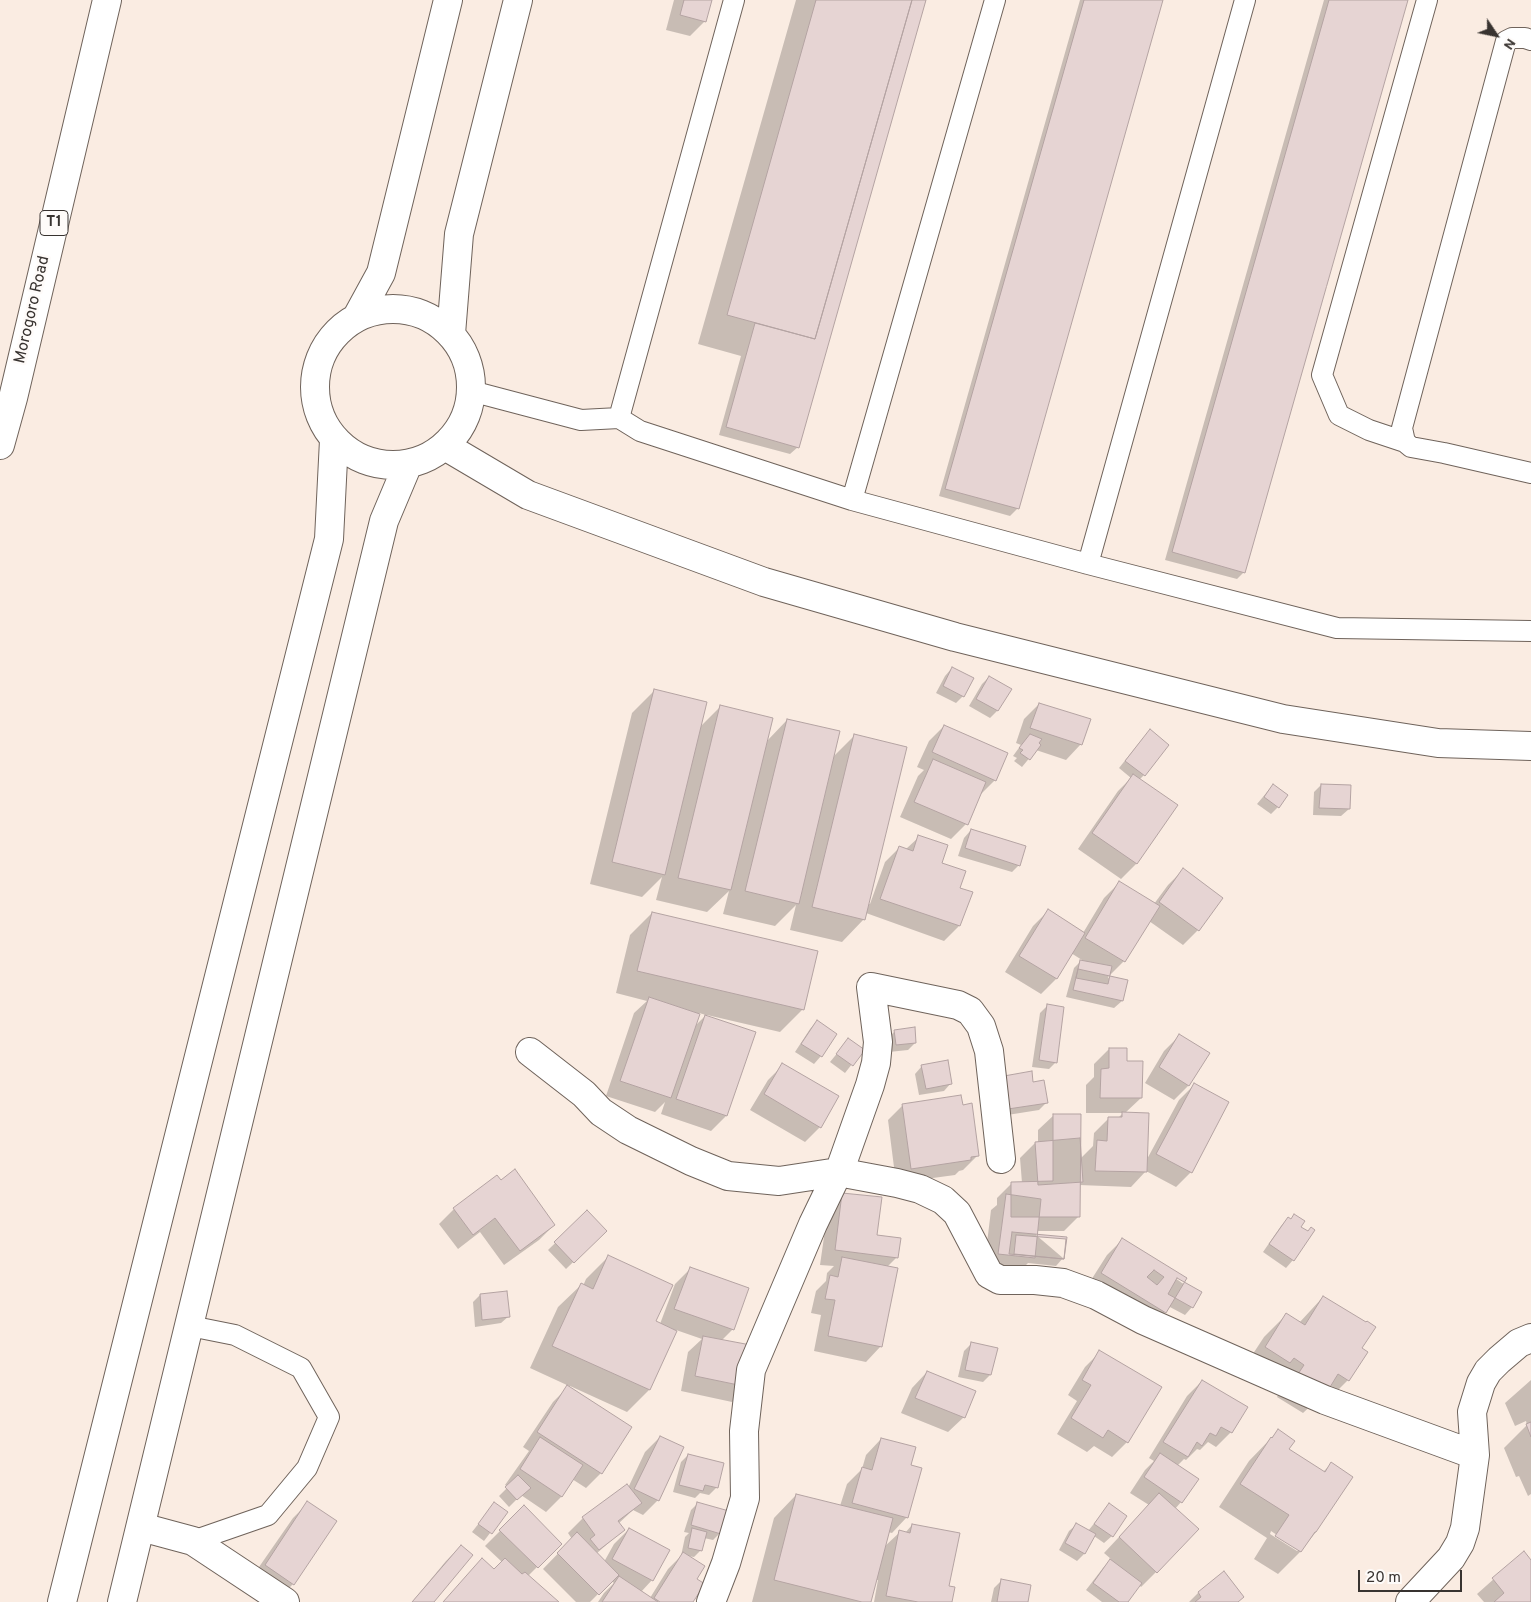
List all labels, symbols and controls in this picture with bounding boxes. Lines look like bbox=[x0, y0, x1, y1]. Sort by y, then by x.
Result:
north arrow bbox=[1471, 10, 1521, 60]
text: N bbox=[1499, 35, 1519, 53]
road number: T1 bbox=[40, 210, 68, 236]
street label: Morogoro Road bbox=[11, 254, 55, 366]
scale bar bbox=[1361, 1560, 1465, 1592]
text: 20 m bbox=[1366, 1569, 1401, 1588]

